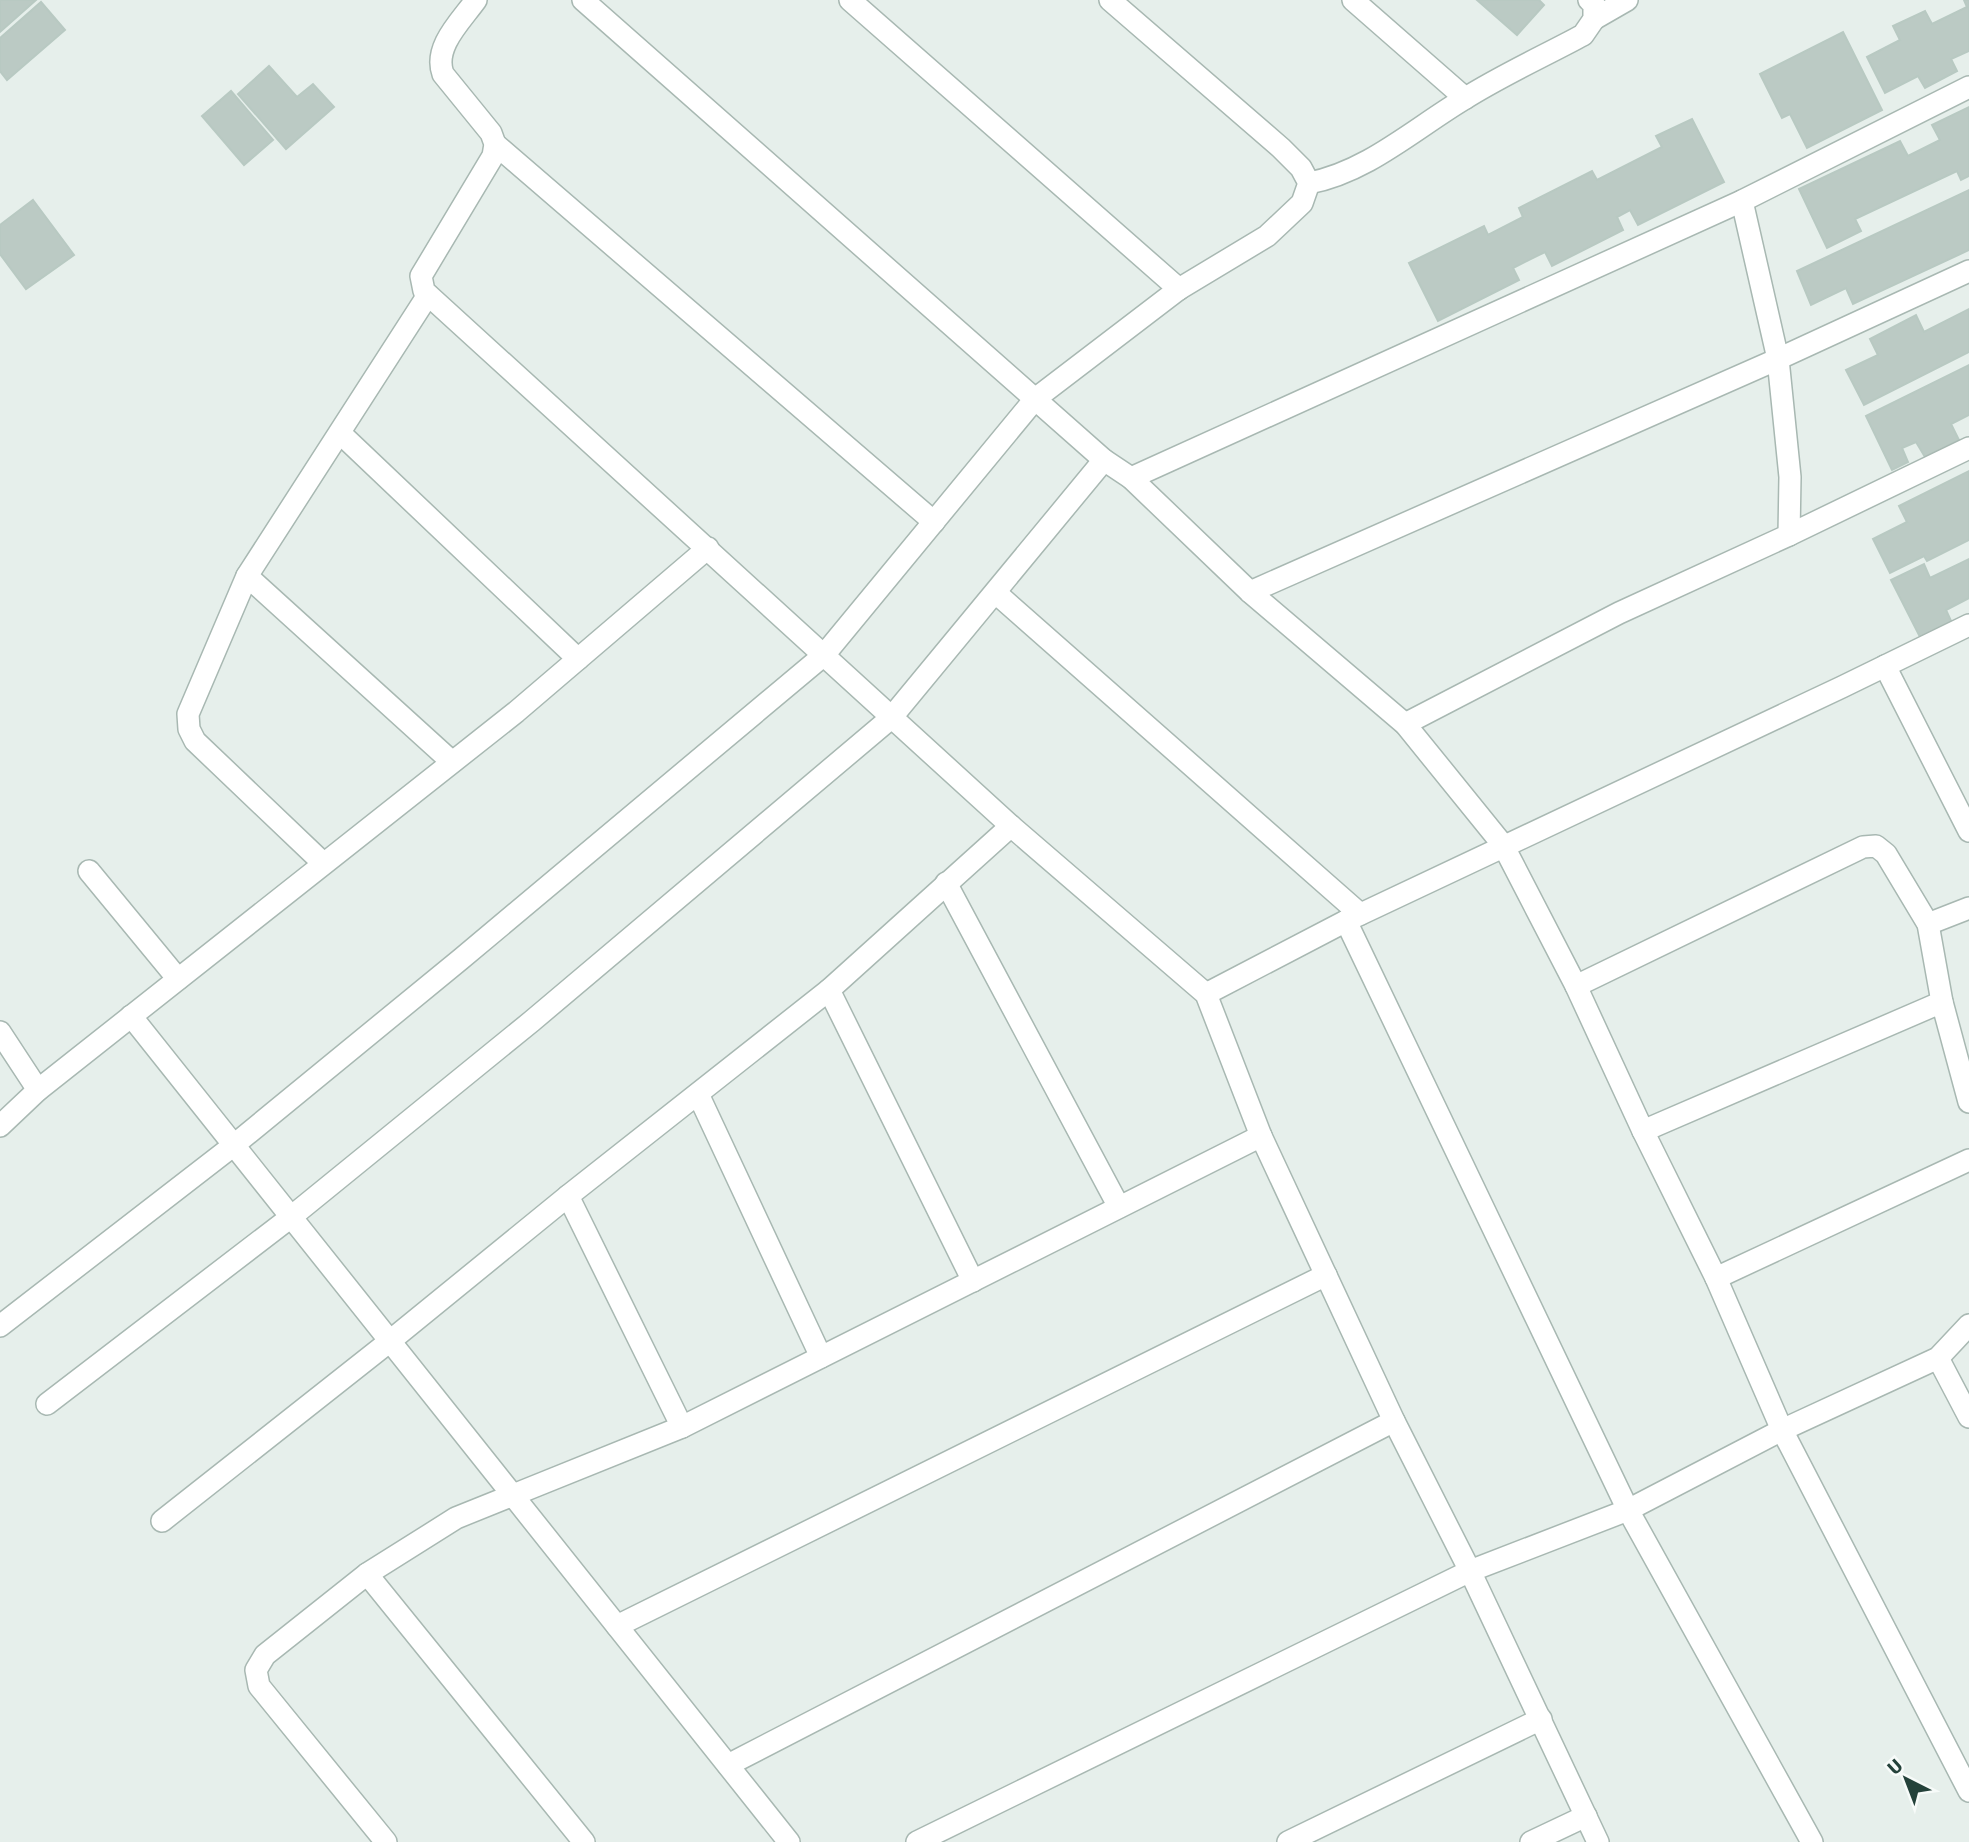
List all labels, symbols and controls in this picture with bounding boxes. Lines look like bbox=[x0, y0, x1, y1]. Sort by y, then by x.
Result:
north arrow bbox=[1871, 1744, 1941, 1814]
text: U bbox=[1883, 1754, 1907, 1779]

